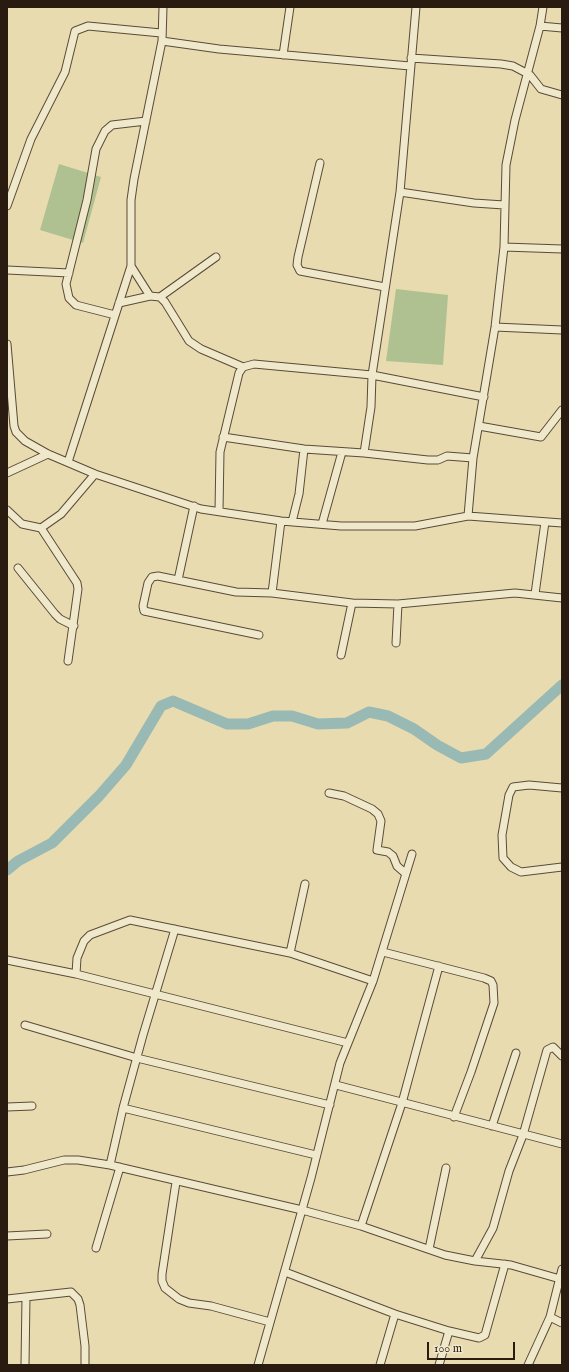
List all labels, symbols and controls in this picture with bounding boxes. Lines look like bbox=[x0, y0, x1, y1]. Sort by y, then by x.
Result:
scale bar bbox=[429, 1334, 517, 1360]
text: 100 m bbox=[434, 1341, 462, 1356]

